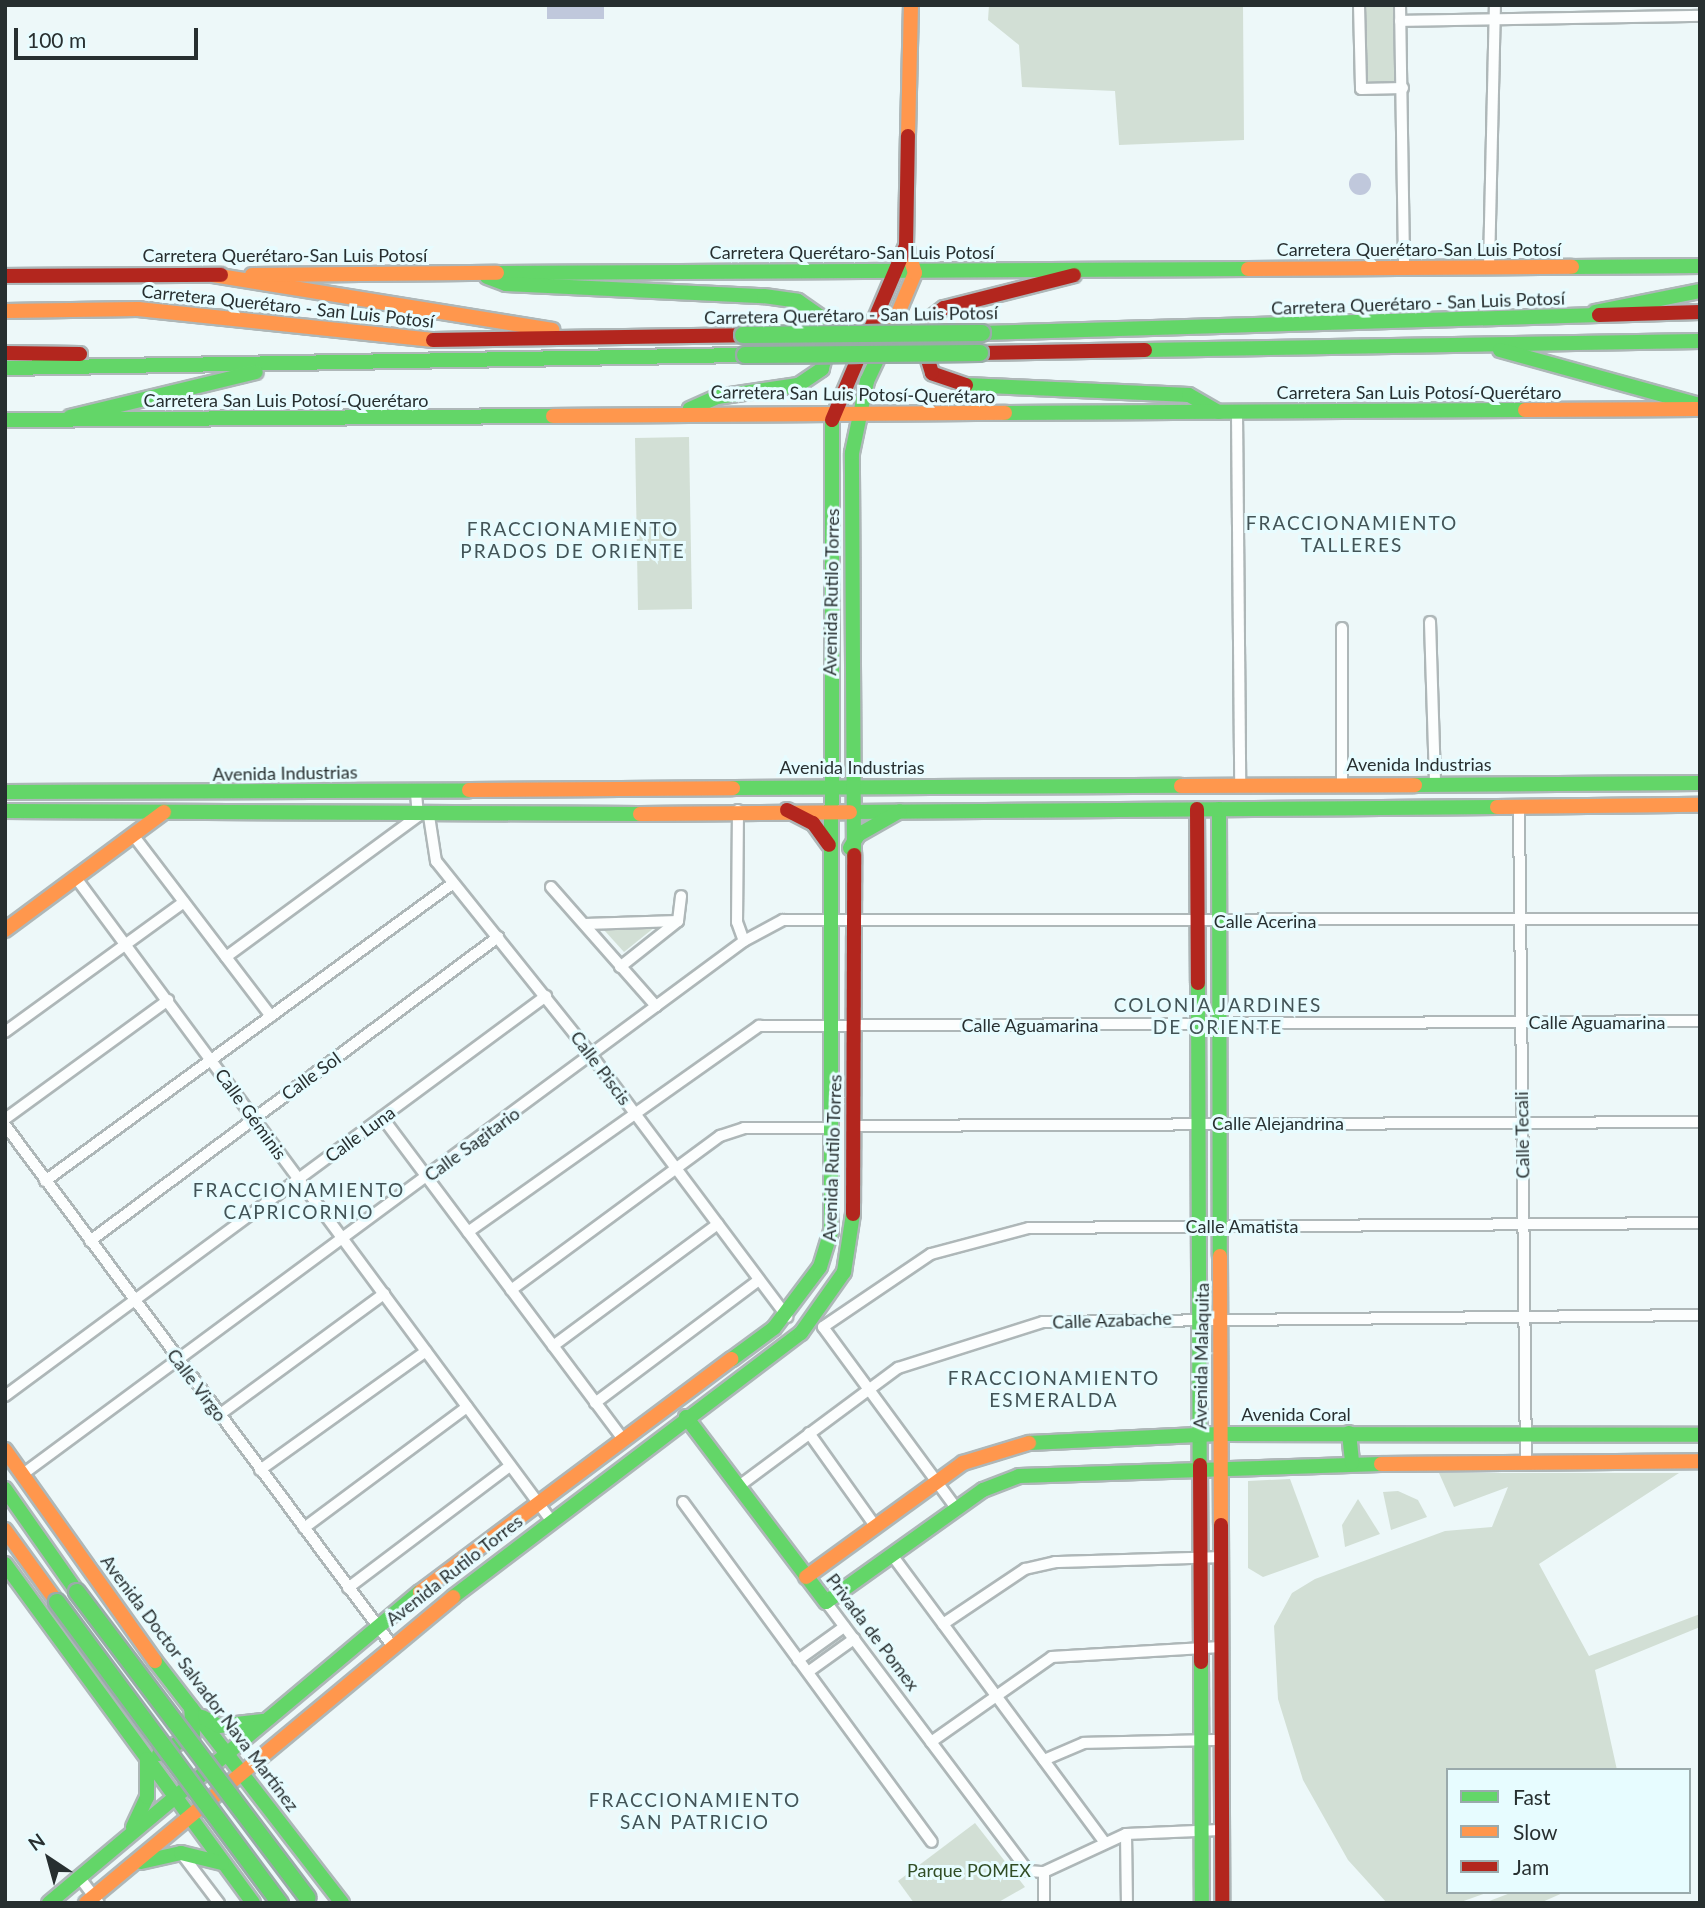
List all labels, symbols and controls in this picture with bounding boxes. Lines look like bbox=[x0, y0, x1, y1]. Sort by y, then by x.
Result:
scale bar bbox=[18, 14, 201, 58]
text: 100 m bbox=[27, 27, 86, 52]
street label: Carretera Querétaro-San Luis Potosí bbox=[1277, 238, 1561, 260]
street label: Carretera Querétaro-San Luis Potosí bbox=[710, 241, 994, 263]
street label: Carretera Querétaro-San Luis Potosí bbox=[143, 244, 427, 266]
street label: Carretera Querétaro - San Luis Potosí bbox=[141, 280, 435, 332]
street label: Carretera Querétaro - San Luis Potosí bbox=[1271, 287, 1565, 319]
street label: Carretera Querétaro - San Luis Potosí bbox=[704, 302, 998, 328]
street label: Carretera San Luis Potosí-Querétaro bbox=[710, 381, 996, 407]
street label: Carretera San Luis Potosí-Querétaro bbox=[1277, 381, 1561, 403]
street label: Carretera San Luis Potosí-Querétaro bbox=[144, 389, 428, 411]
street label: Avenida Rutilo Torres bbox=[819, 508, 843, 676]
district label: FRACCIONAMIENTO TALLERES bbox=[1248, 512, 1456, 556]
district label: FRACCIONAMIENTO PRADOS DE ORIENTE bbox=[462, 518, 684, 562]
street label: Avenida Industrias bbox=[1347, 753, 1491, 775]
street label: Avenida Industrias bbox=[780, 756, 924, 778]
street label: Avenida Industrias bbox=[212, 761, 358, 785]
street label: Calle Acerina bbox=[1213, 910, 1317, 932]
district label: COLONIA JARDINES DE ORIENTE bbox=[1115, 994, 1321, 1038]
street label: Calle Aguamarina bbox=[1528, 1011, 1666, 1033]
street label: Calle Aguamarina bbox=[961, 1014, 1099, 1036]
street label: Calle Piscis bbox=[566, 1027, 636, 1109]
street label: Calle Sol bbox=[277, 1047, 345, 1105]
street label: Calle Géminis bbox=[211, 1064, 291, 1164]
street label: Avenida Rutilo Torres bbox=[818, 1074, 846, 1242]
street label: Calle Tecali bbox=[1510, 1091, 1534, 1179]
street label: Calle Luna bbox=[321, 1101, 399, 1167]
street label: Calle Sagitario bbox=[420, 1102, 524, 1186]
street label: Calle Alejandrina bbox=[1212, 1112, 1344, 1134]
district label: FRACCIONAMIENTO CAPRICORNIO bbox=[195, 1179, 403, 1223]
street label: Calle Amatista bbox=[1185, 1215, 1299, 1237]
street label: Avenida Malaquita bbox=[1189, 1283, 1213, 1429]
street label: Calle Azabache bbox=[1052, 1307, 1172, 1333]
street label: Calle Virgo bbox=[163, 1344, 231, 1426]
district label: FRACCIONAMIENTO ESMERALDA bbox=[950, 1367, 1158, 1411]
street label: Avenida Coral bbox=[1241, 1403, 1351, 1425]
street label: Avenida Rutilo Torres bbox=[381, 1510, 527, 1630]
street label: Avenida Doctor Salvador Nava Martínez bbox=[96, 1550, 304, 1816]
street label: Privada de Pomex bbox=[822, 1569, 924, 1695]
legend bbox=[1446, 1768, 1691, 1894]
text: Fast bbox=[1513, 1784, 1550, 1809]
district label: FRACCIONAMIENTO SAN PATRICIO bbox=[591, 1789, 799, 1833]
text: Slow bbox=[1513, 1819, 1557, 1844]
north arrow bbox=[14, 1824, 84, 1894]
text: N bbox=[24, 1828, 49, 1855]
text: Jam bbox=[1513, 1854, 1549, 1879]
park label: Parque POMEX bbox=[907, 1859, 1031, 1881]

